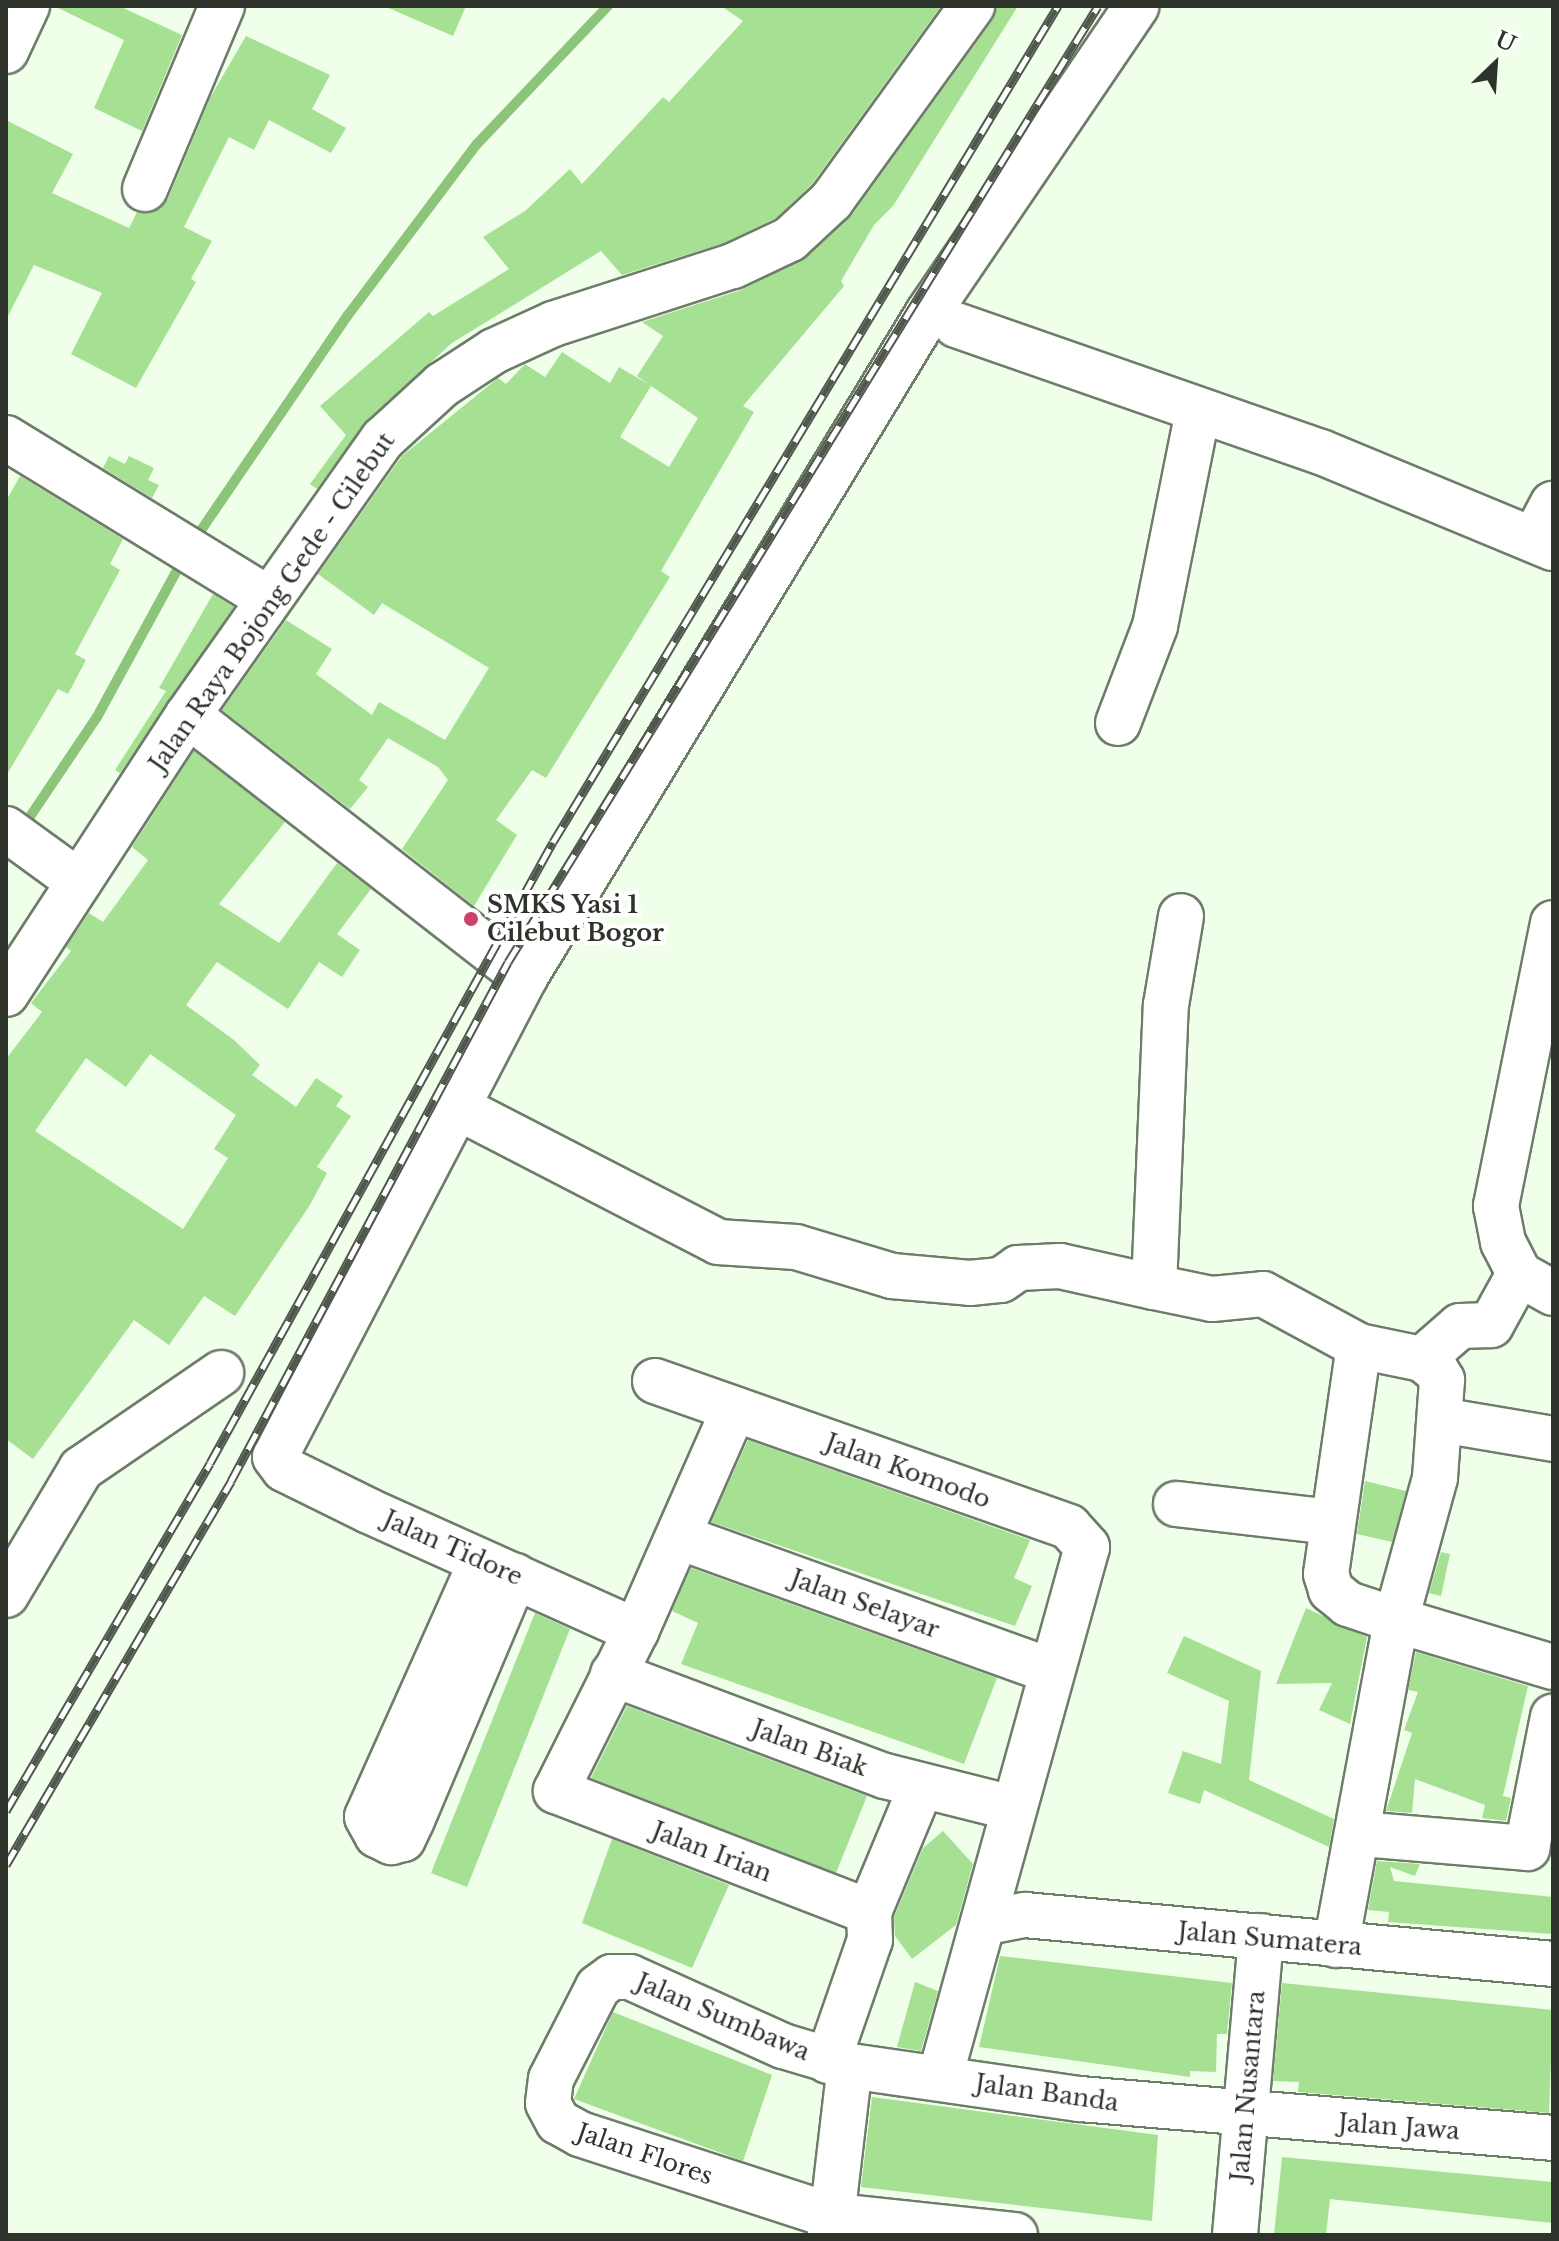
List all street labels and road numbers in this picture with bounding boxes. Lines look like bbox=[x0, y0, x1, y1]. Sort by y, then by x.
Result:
street label: Jalan Raya Bojong Gede - Cilebut bbox=[143, 427, 401, 777]
street label: Jalan Komodo bbox=[822, 1428, 994, 1514]
street label: Jalan Tidore bbox=[379, 1504, 527, 1592]
street label: Jalan Selayar bbox=[787, 1564, 943, 1644]
street label: Jalan Biak bbox=[748, 1714, 872, 1782]
street label: Jalan Irian bbox=[648, 1816, 776, 1888]
street label: Jalan Sumatera bbox=[1177, 1917, 1363, 1961]
street label: Jalan Sumbawa bbox=[632, 1967, 814, 2067]
street label: Jalan Nusantara bbox=[1225, 1989, 1271, 2183]
street label: Jalan Banda bbox=[974, 2069, 1120, 2117]
street label: Jalan Jawa bbox=[1337, 2108, 1461, 2146]
street label: Jalan Flores bbox=[573, 2117, 717, 2191]

